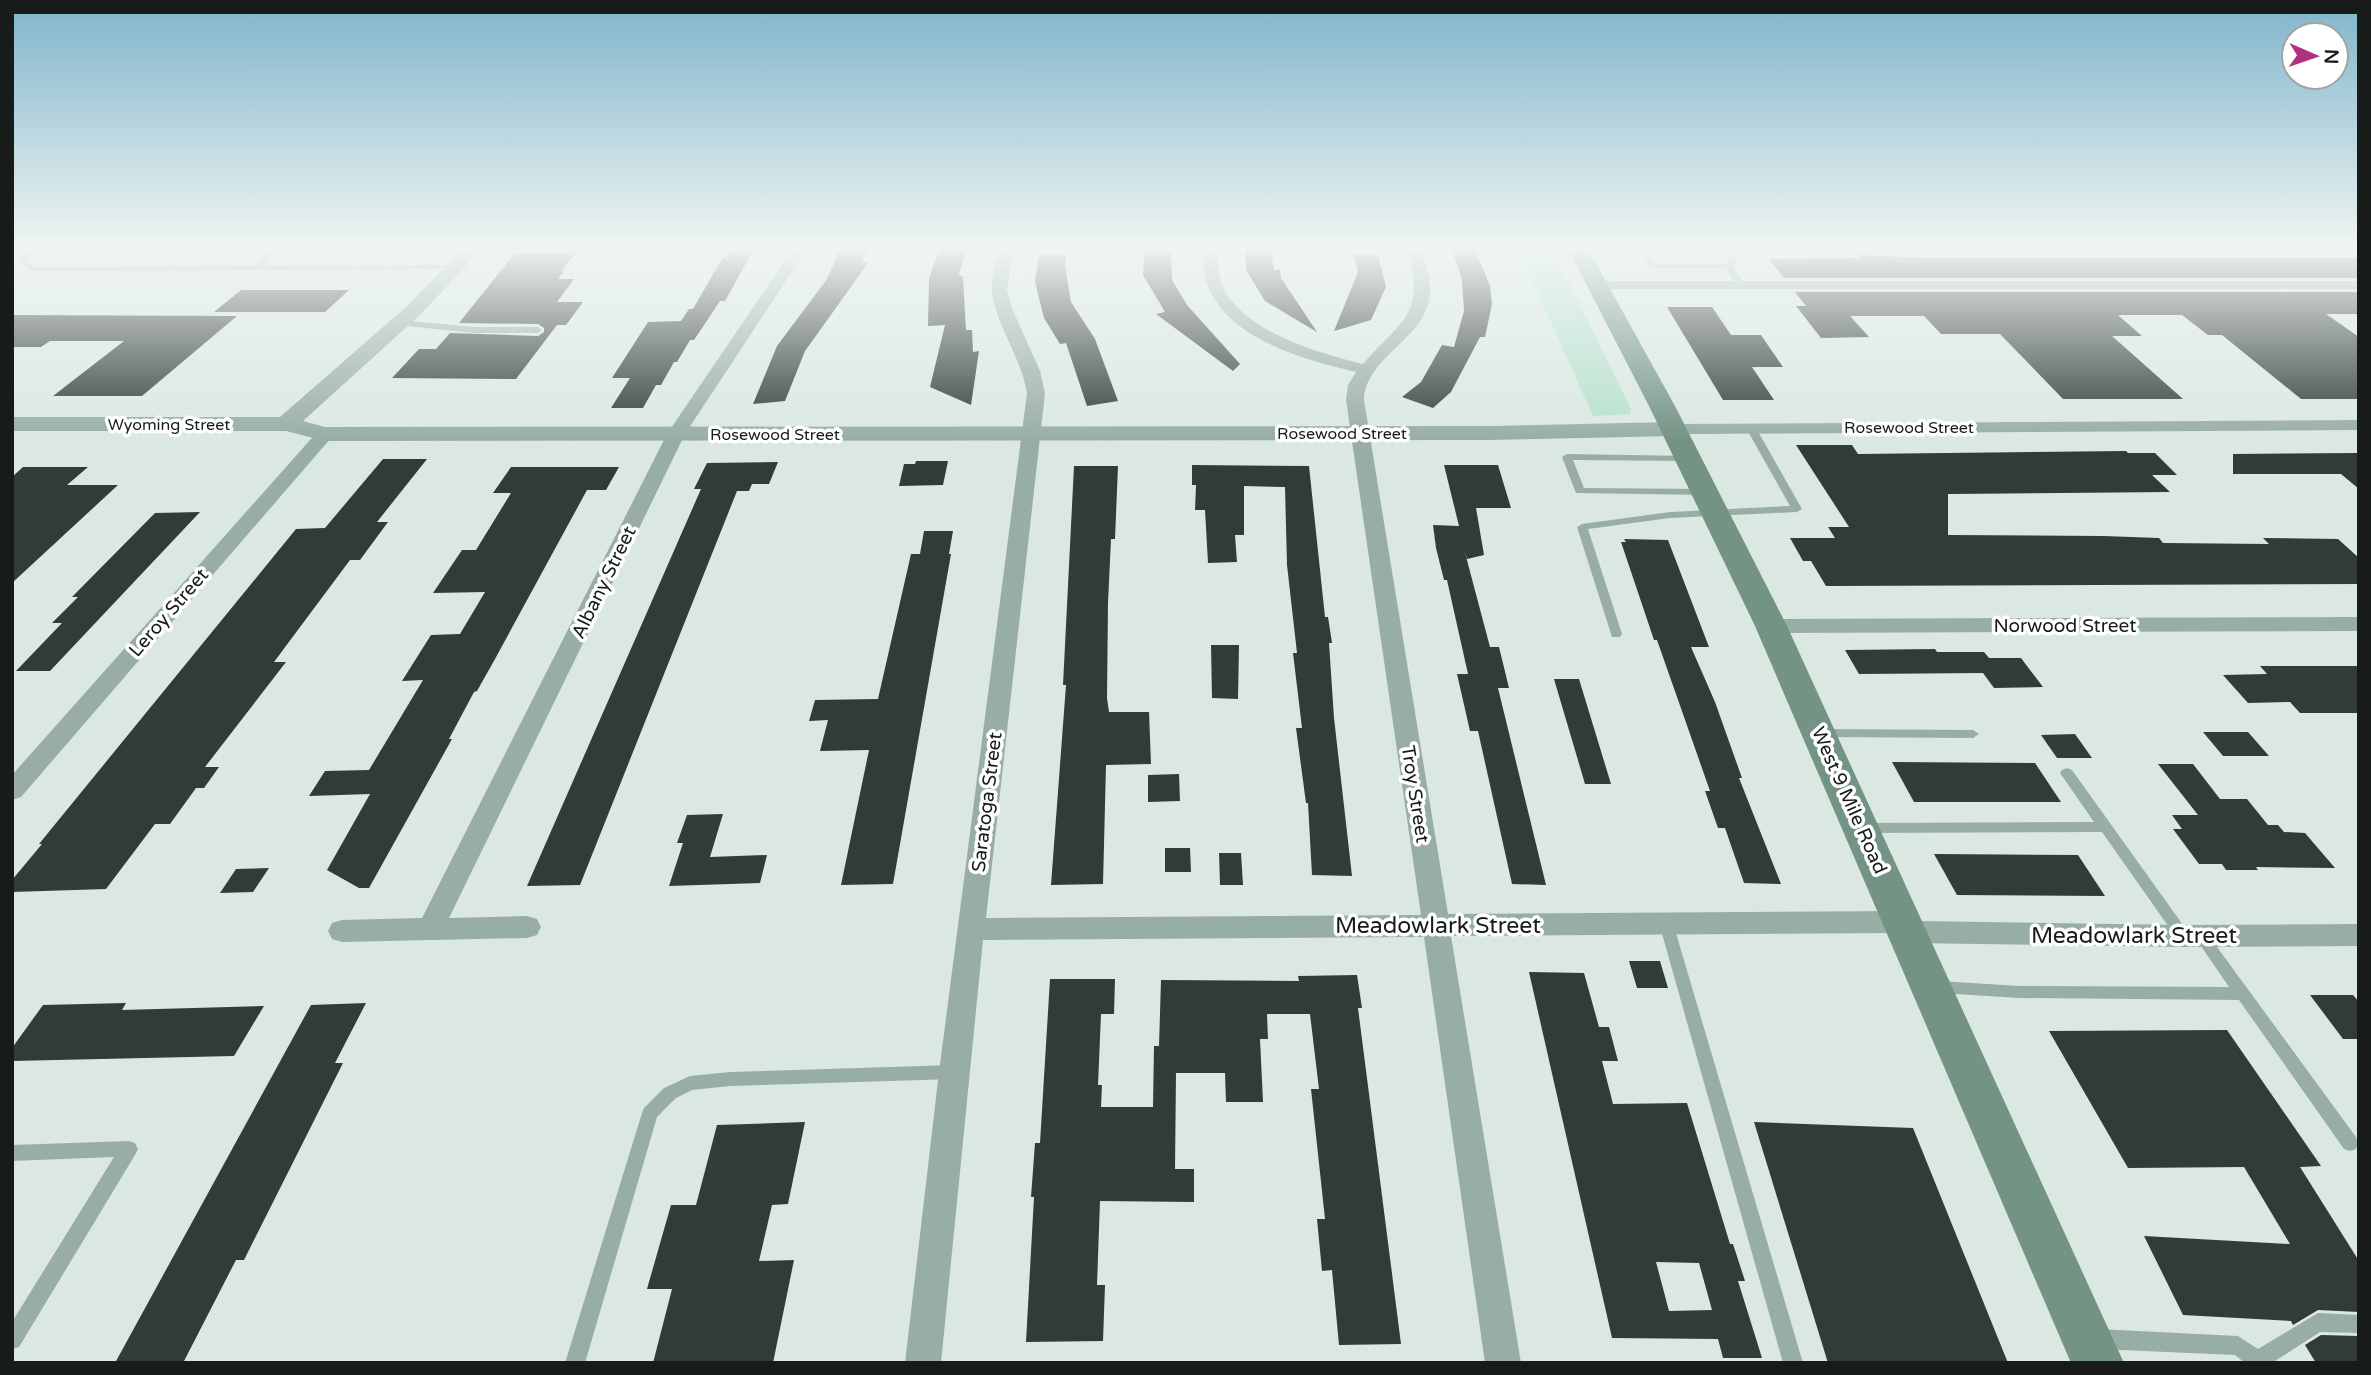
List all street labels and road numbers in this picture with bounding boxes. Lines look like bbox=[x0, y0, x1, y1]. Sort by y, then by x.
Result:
street label: Wyoming Street bbox=[108, 415, 230, 435]
street label: Rosewood Street bbox=[1844, 418, 1974, 438]
street label: Rosewood Street bbox=[1277, 424, 1407, 444]
street label: Rosewood Street bbox=[710, 425, 840, 445]
street label: Albany Street bbox=[567, 523, 641, 642]
street label: Leroy Street bbox=[125, 564, 213, 661]
street label: Norwood Street bbox=[1993, 615, 2137, 637]
street label: West 9 Mile Road bbox=[1807, 724, 1891, 877]
street label: Saratoga Street bbox=[968, 731, 1006, 873]
street label: Troy Street bbox=[1396, 744, 1434, 844]
street label: Meadowlark Street bbox=[1335, 912, 1541, 940]
street label: Meadowlark Street bbox=[2031, 922, 2237, 950]

